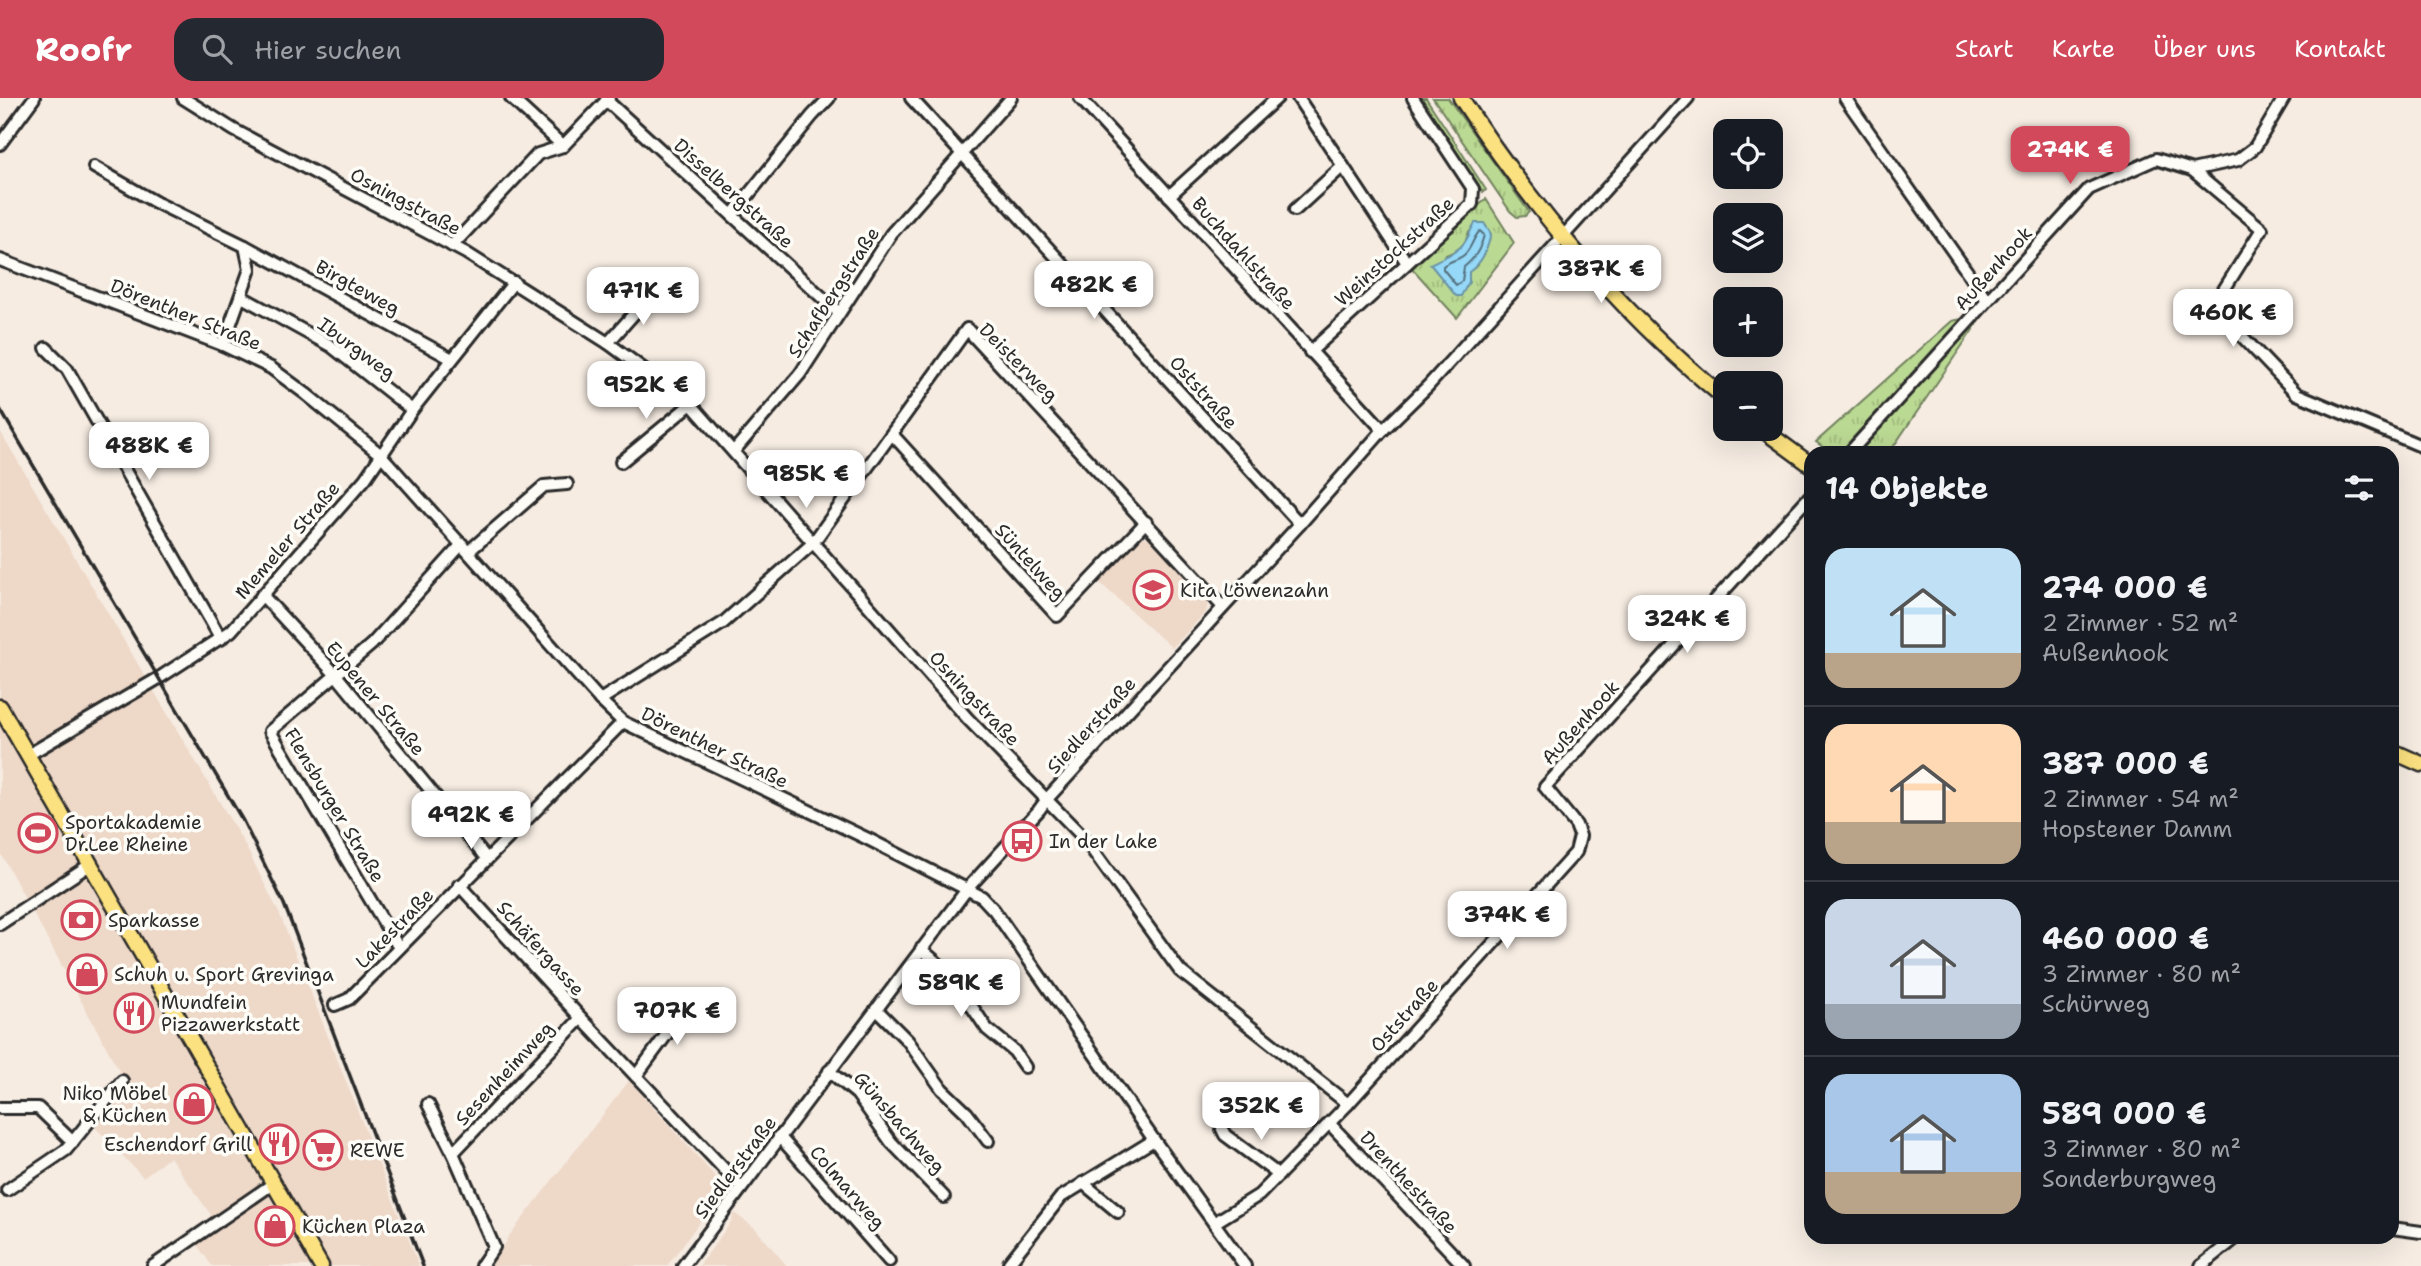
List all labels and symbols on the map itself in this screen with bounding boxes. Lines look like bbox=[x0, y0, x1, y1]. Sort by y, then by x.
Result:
pin: 274K € bbox=[2013, 126, 2127, 186]
street label: Disselbergstraße bbox=[668, 133, 799, 254]
street label: Osningstraße bbox=[346, 162, 465, 241]
street label: Buchdahlstraße bbox=[1186, 191, 1301, 315]
street label: Weinstockstraße bbox=[1329, 191, 1459, 312]
street label: Außenhook bbox=[1949, 221, 2038, 316]
street label: Schafbergstraße bbox=[782, 222, 885, 362]
pin: 387K € bbox=[1544, 246, 1658, 305]
street label: Birgteweg bbox=[311, 254, 404, 321]
pin: 482K € bbox=[1037, 262, 1151, 321]
pin: 471K € bbox=[586, 268, 700, 327]
street label: Dörenther Straße bbox=[107, 273, 265, 356]
pin: 460K € bbox=[2176, 289, 2290, 349]
street label: Iburgweg bbox=[313, 312, 401, 385]
street label: Deisterweg bbox=[974, 317, 1064, 407]
street label: Oststraße bbox=[1164, 350, 1243, 434]
pin: 952K € bbox=[589, 362, 703, 421]
pin: 488K € bbox=[92, 422, 206, 482]
pin: 985K € bbox=[749, 450, 863, 510]
street label: Memeler Straße bbox=[229, 476, 345, 604]
street label: Süntelweg bbox=[990, 518, 1072, 605]
school or university icon: Kita Löwenzahn bbox=[1132, 569, 1174, 611]
place label: Kita Löwenzahn bbox=[1180, 578, 1329, 603]
pin: 324K € bbox=[1630, 596, 1744, 655]
street label: Eupener Straße bbox=[320, 636, 431, 761]
street label: Osningstraße bbox=[924, 645, 1025, 751]
street label: Siedlerstraße bbox=[1041, 672, 1142, 779]
street label: Außenhook bbox=[1536, 675, 1625, 770]
street label: Dörenther Straße bbox=[637, 701, 792, 794]
street label: Flensburger Straße bbox=[279, 723, 391, 887]
pin: 492K € bbox=[414, 792, 528, 851]
place label: Sportakademie Dr.Lee Rheine bbox=[65, 810, 202, 857]
sports icon: Sportakademie Dr.Lee Rheine bbox=[17, 812, 59, 854]
bus stop icon: In der Lake bbox=[1001, 820, 1043, 862]
place label: In der Lake bbox=[1049, 829, 1158, 854]
street label: Lakestraße bbox=[350, 883, 439, 974]
pin: 374K € bbox=[1450, 892, 1564, 951]
street label: Schäfergasse bbox=[491, 895, 590, 1001]
bank icon: Sparkasse bbox=[60, 899, 102, 941]
place label: Sparkasse bbox=[108, 908, 200, 933]
shop icon: Schuh u. Sport Grevinga bbox=[66, 953, 108, 995]
pin: 589K € bbox=[904, 960, 1018, 1019]
place label: Schuh u. Sport Grevinga bbox=[114, 962, 334, 987]
street label: Oststraße bbox=[1365, 973, 1444, 1057]
pin: 707K € bbox=[620, 988, 734, 1047]
place label: Mundfein Pizzawerkstatt bbox=[161, 990, 300, 1037]
restaurant icon: Mundfein Pizzawerkstatt bbox=[113, 992, 155, 1034]
street label: Sesenheimweg bbox=[450, 1016, 559, 1131]
street label: Günsbachweg bbox=[848, 1066, 951, 1179]
place label: Niko Möbel & Küchen bbox=[62, 1081, 167, 1128]
pin: 352K € bbox=[1204, 1082, 1318, 1142]
shop icon: Niko Möbel & Küchen bbox=[173, 1083, 215, 1125]
street label: Siedlerstraße bbox=[689, 1111, 782, 1224]
restaurant icon: Eschendorf Grill bbox=[258, 1123, 300, 1165]
street label: Drenthestraße bbox=[1354, 1125, 1463, 1239]
supermarket icon: REWE bbox=[302, 1129, 344, 1171]
place label: Eschendorf Grill bbox=[104, 1132, 252, 1157]
place label: REWE bbox=[350, 1138, 405, 1163]
street label: Colmarweg bbox=[804, 1140, 891, 1235]
shop icon: Küchen Plaza bbox=[254, 1205, 296, 1247]
place label: Küchen Plaza bbox=[302, 1214, 425, 1239]

